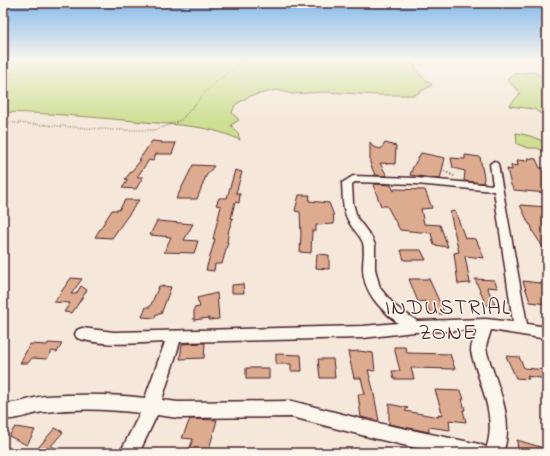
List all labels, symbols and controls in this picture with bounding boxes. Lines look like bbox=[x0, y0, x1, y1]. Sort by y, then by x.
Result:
district label: INDUSTRIAL ZONE bbox=[385, 293, 511, 350]

